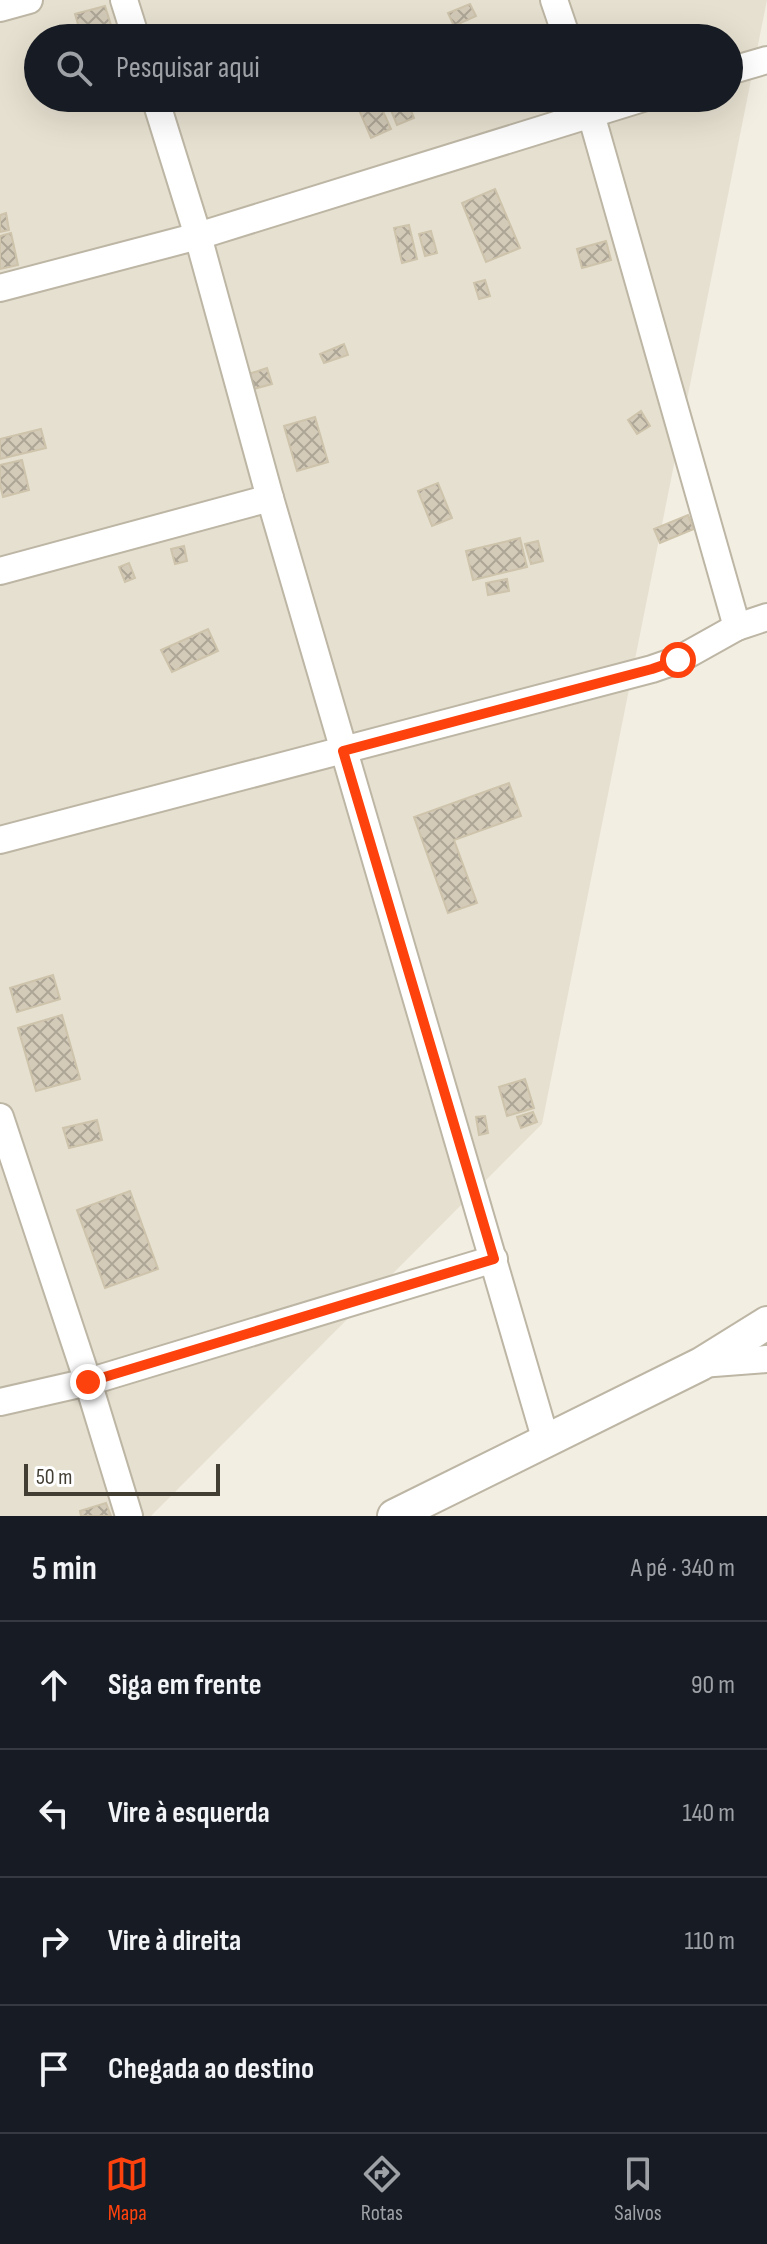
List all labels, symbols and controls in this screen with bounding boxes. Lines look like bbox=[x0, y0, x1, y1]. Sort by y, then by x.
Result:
search box bbox=[24, 24, 743, 112]
icon: search bbox=[52, 46, 96, 90]
text: Pesquisar aqui bbox=[116, 50, 260, 86]
route start bbox=[660, 642, 696, 678]
route end bbox=[70, 1364, 106, 1400]
scale bar bbox=[24, 1460, 220, 1496]
text: 50 m bbox=[36, 1464, 72, 1491]
text: 5 min bbox=[32, 1548, 97, 1589]
text: A pé · 340 m bbox=[631, 1553, 735, 1584]
icon: ahead bbox=[32, 1663, 76, 1707]
text: Siga em frente bbox=[108, 1667, 261, 1703]
text: 90 m bbox=[691, 1670, 735, 1701]
icon: left bbox=[32, 1791, 76, 1835]
text: Vire à esquerda bbox=[108, 1795, 270, 1831]
text: 140 m bbox=[683, 1798, 735, 1829]
icon: right bbox=[32, 1919, 76, 1963]
text: Vire à direita bbox=[108, 1923, 241, 1959]
text: 110 m bbox=[684, 1926, 735, 1957]
icon: arrive bbox=[32, 2047, 76, 2091]
text: Chegada ao destino bbox=[108, 2051, 314, 2087]
tab: Mapa bbox=[105, 2152, 149, 2227]
tab: Rotas bbox=[360, 2152, 404, 2227]
tab: Salvos bbox=[614, 2152, 662, 2227]

